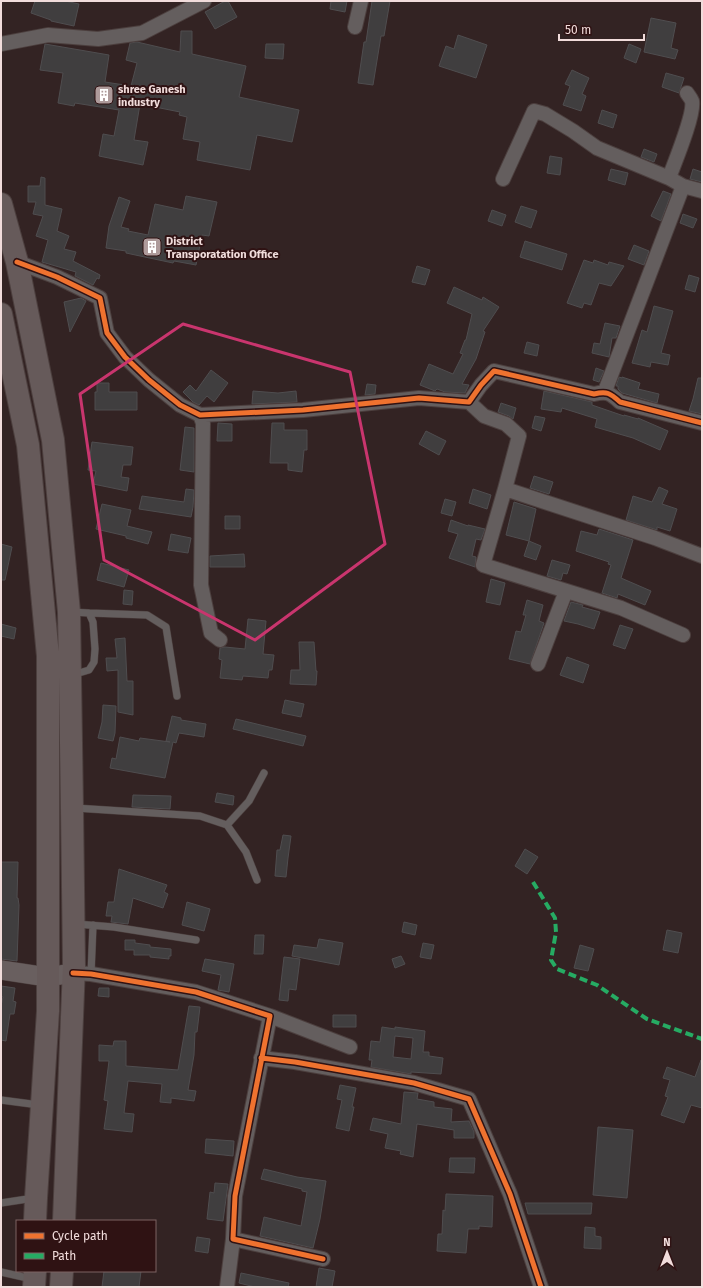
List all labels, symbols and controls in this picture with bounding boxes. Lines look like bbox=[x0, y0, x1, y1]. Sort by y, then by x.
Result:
scale bar bbox=[559, 16, 644, 42]
text: 50 m bbox=[565, 23, 591, 37]
place label: shree Ganesh industry bbox=[118, 83, 186, 109]
building icon: shree Ganesh industry bbox=[93, 84, 115, 106]
place label: District Transporatation Office bbox=[166, 235, 278, 261]
building icon: District Transporatation Office bbox=[141, 236, 163, 258]
legend bbox=[16, 1220, 156, 1272]
text: Cycle path bbox=[52, 1229, 108, 1243]
north arrow bbox=[647, 1232, 687, 1272]
text: N bbox=[663, 1236, 671, 1249]
text: Path bbox=[52, 1249, 76, 1263]

